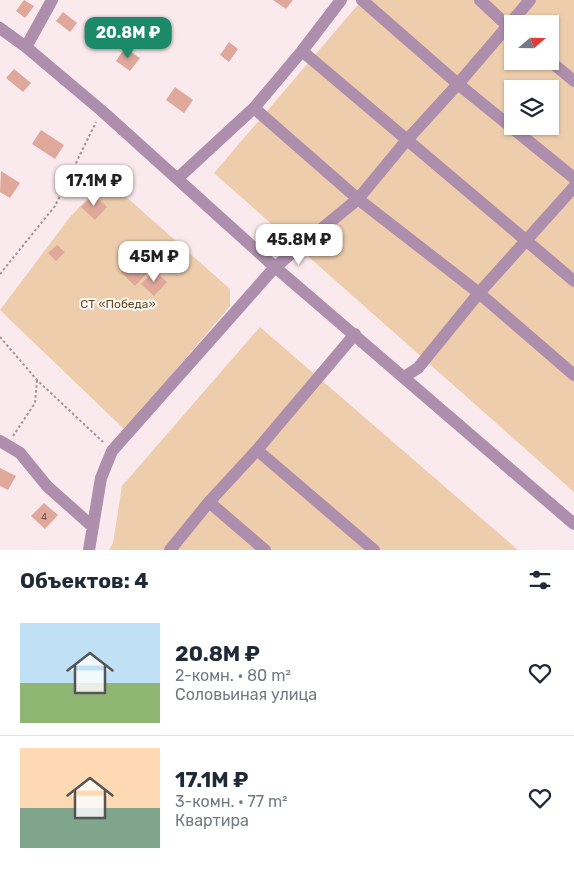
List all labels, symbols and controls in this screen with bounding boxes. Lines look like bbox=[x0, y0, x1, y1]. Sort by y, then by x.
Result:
north arrow bbox=[504, 15, 559, 70]
map controls bbox=[504, 15, 559, 135]
pin: 20.8M ₽ bbox=[82, 17, 174, 59]
text: 20.8M ₽ bbox=[96, 23, 160, 42]
button: layers bbox=[504, 80, 559, 135]
pin: 17.1M ₽ bbox=[48, 164, 140, 207]
text: 17.1M ₽ bbox=[66, 171, 122, 190]
pin: 45.8M ₽ bbox=[253, 224, 345, 266]
text: 45.8M ₽ bbox=[267, 230, 331, 249]
pin: 45M ₽ bbox=[119, 240, 189, 283]
text: 45M ₽ bbox=[129, 247, 179, 266]
park label: СТ «Победа» bbox=[80, 297, 156, 311]
house number: 4 bbox=[41, 511, 47, 523]
icon: filters bbox=[526, 566, 554, 594]
text: Объектов: 4 bbox=[20, 568, 149, 593]
text: 20.8M ₽ bbox=[175, 641, 260, 666]
icon: home bbox=[60, 643, 120, 703]
icon: heart bbox=[526, 659, 554, 687]
text: 2-комн. · 80 m² bbox=[175, 666, 291, 685]
text: Соловьиная улица bbox=[175, 685, 317, 704]
text: 17.1M ₽ bbox=[175, 767, 248, 792]
icon: home bbox=[60, 768, 120, 828]
icon: heart bbox=[526, 784, 554, 812]
text: 3-комн. · 77 m² bbox=[175, 792, 288, 811]
text: Квартира bbox=[175, 811, 249, 830]

